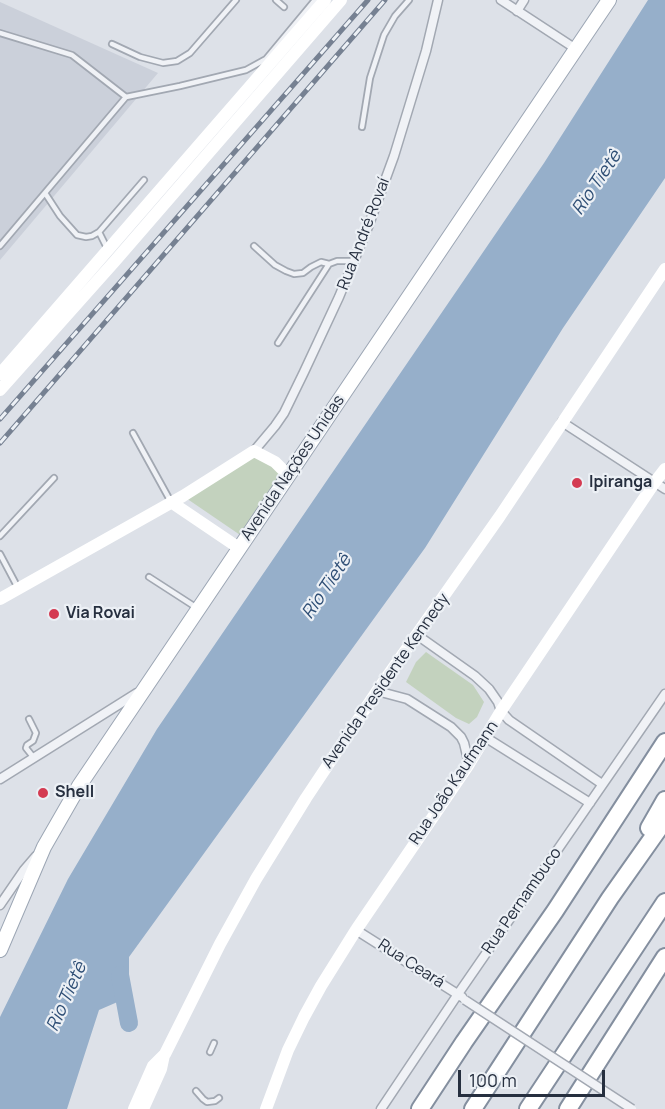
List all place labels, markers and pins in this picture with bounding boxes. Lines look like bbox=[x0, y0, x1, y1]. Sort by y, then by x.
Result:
place label: Ipiranga bbox=[589, 473, 652, 493]
marker: Ipiranga bbox=[570, 476, 584, 490]
place label: Via Rovai bbox=[66, 604, 135, 624]
marker: Via Rovai bbox=[47, 607, 61, 621]
place label: Shell bbox=[55, 783, 94, 803]
marker: Shell bbox=[36, 786, 50, 800]

